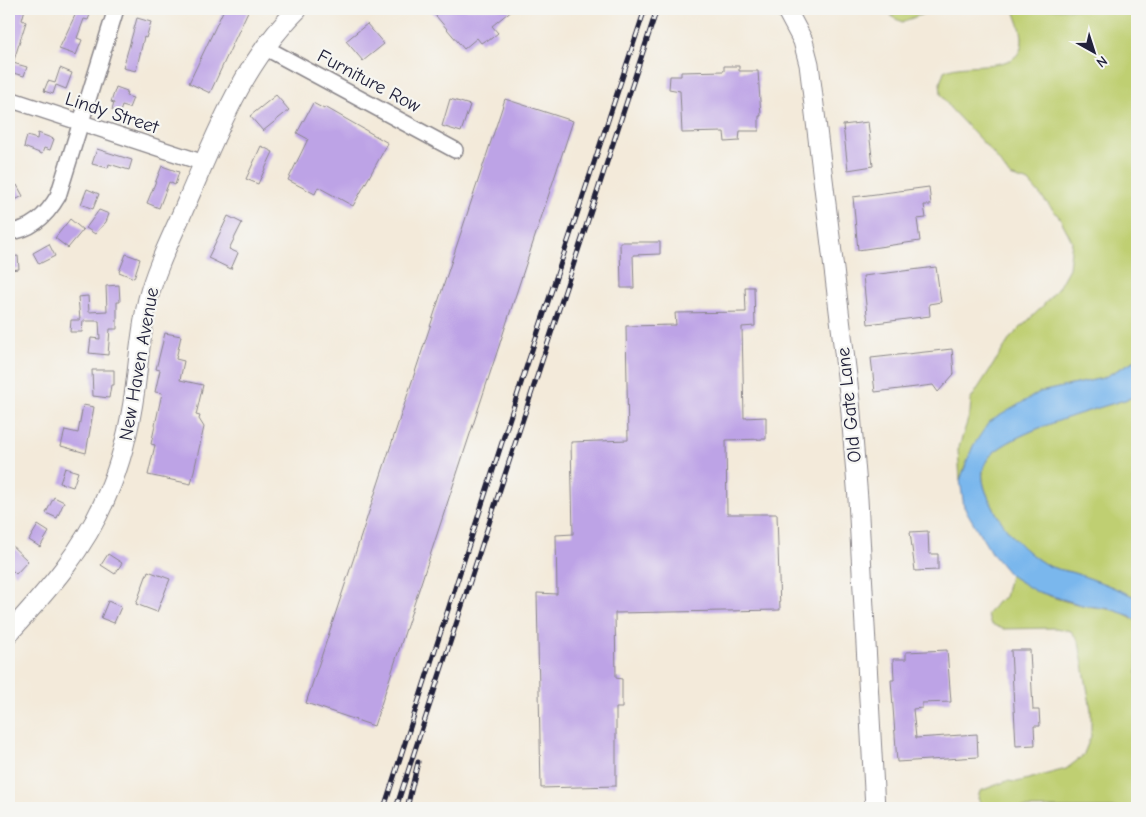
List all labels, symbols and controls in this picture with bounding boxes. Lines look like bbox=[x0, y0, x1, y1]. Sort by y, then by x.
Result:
north arrow bbox=[1068, 28, 1118, 78]
street label: Furniture Row bbox=[314, 45, 425, 118]
text: N bbox=[1093, 52, 1111, 71]
street label: Lindy Street bbox=[63, 88, 162, 139]
street label: New Haven Avenue bbox=[115, 286, 163, 442]
street label: Old Gate Lane bbox=[832, 346, 866, 464]

